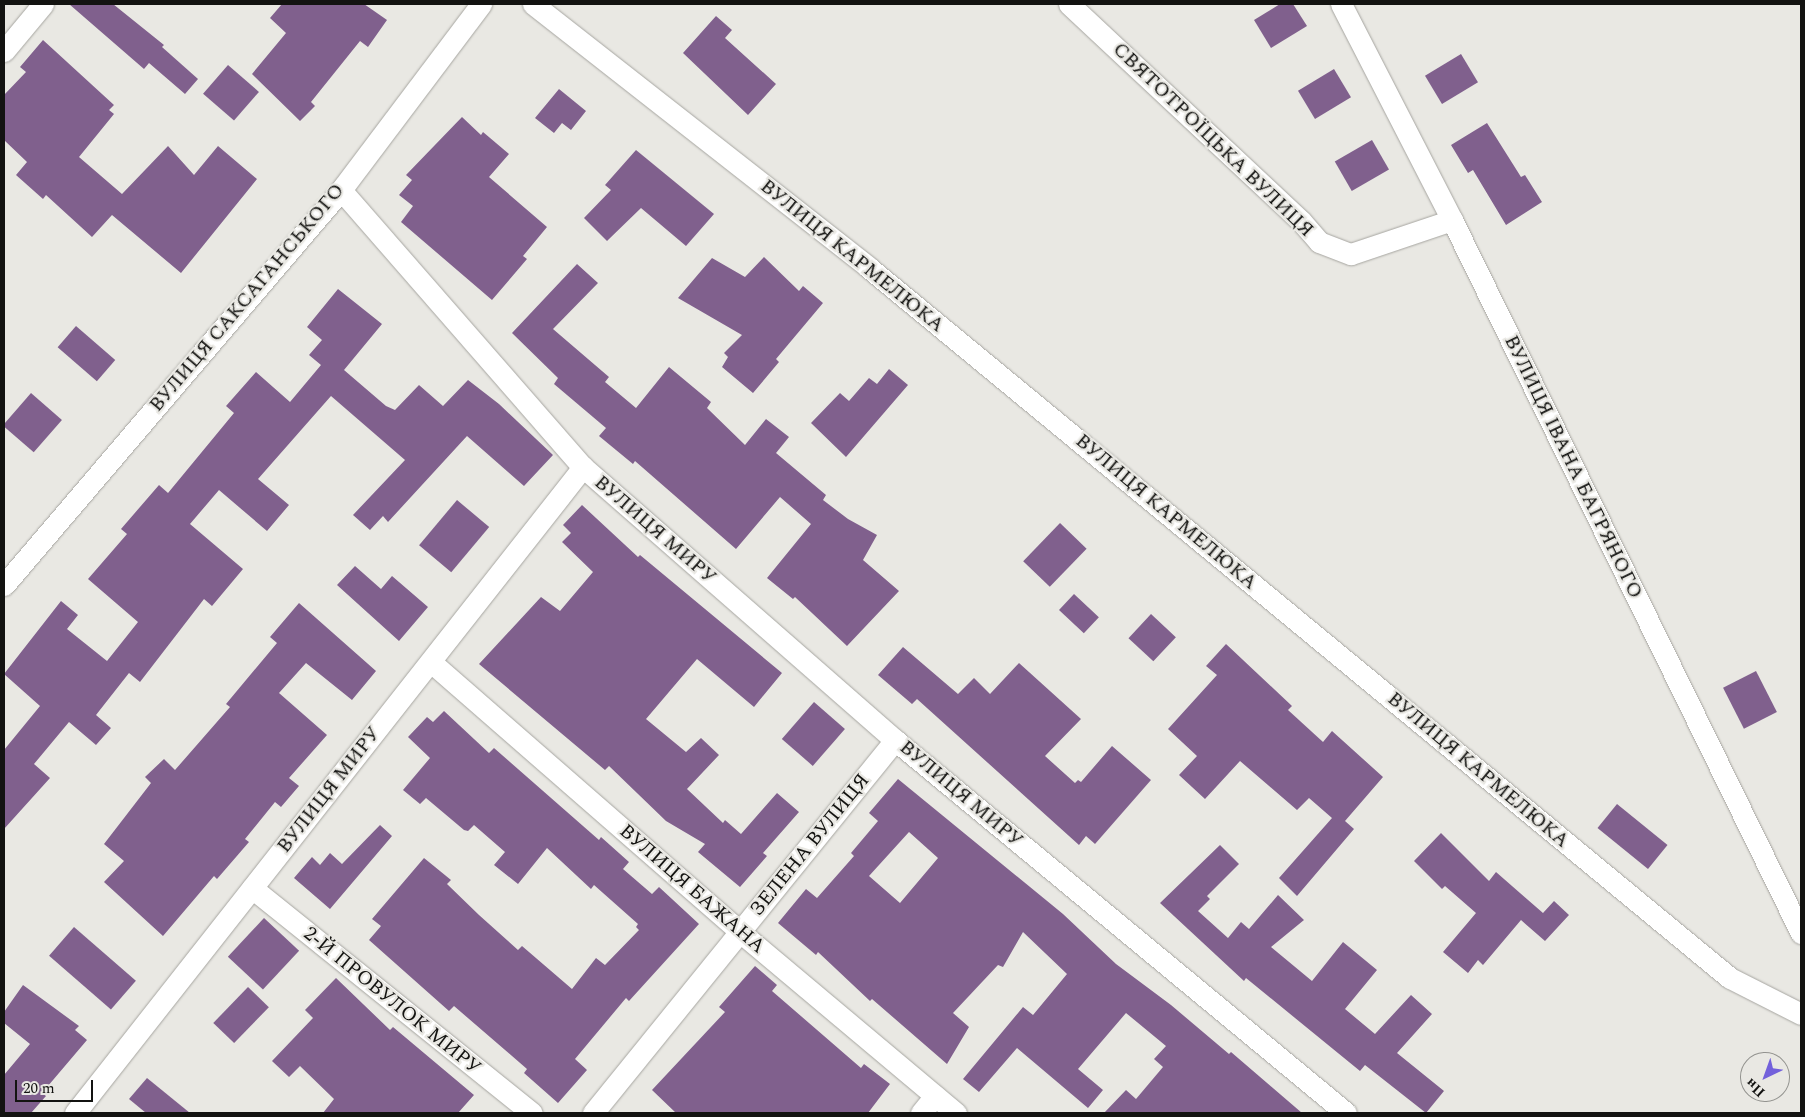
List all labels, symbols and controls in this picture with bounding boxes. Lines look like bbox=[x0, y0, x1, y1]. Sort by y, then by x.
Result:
street label: СВЯТОТРОЇЦЬКА ВУЛИЦЯ bbox=[1108, 38, 1318, 242]
street label: ВУЛИЦЯ КАРМЕЛЮКА bbox=[755, 174, 949, 338]
street label: ВУЛИЦЯ САКСАГАНСЬКОГО bbox=[145, 179, 349, 417]
street label: ВУЛИЦЯ ІВАНА БАГРЯНОГО bbox=[1499, 331, 1647, 603]
street label: ВУЛИЦЯ КАРМЕЛЮКА bbox=[1070, 429, 1262, 595]
street label: ВУЛИЦЯ МИРУ bbox=[589, 471, 721, 589]
street label: ВУЛИЦЯ КАРМЕЛЮКА bbox=[1382, 687, 1574, 853]
street label: ВУЛИЦЯ МИРУ bbox=[272, 722, 386, 858]
street label: ВУЛИЦЯ МИРУ bbox=[894, 735, 1028, 853]
street label: ЗЕЛЕНА ВУЛИЦЯ bbox=[745, 769, 875, 921]
street label: ВУЛИЦЯ БАЖАНА bbox=[614, 819, 770, 959]
street label: 2-Й ПРОВУЛОК МИРУ bbox=[298, 922, 486, 1080]
north arrow bbox=[1740, 1052, 1790, 1102]
scale bar bbox=[18, 1070, 95, 1102]
text: Пн bbox=[1741, 1073, 1770, 1102]
text: 20 m bbox=[23, 1077, 55, 1100]

